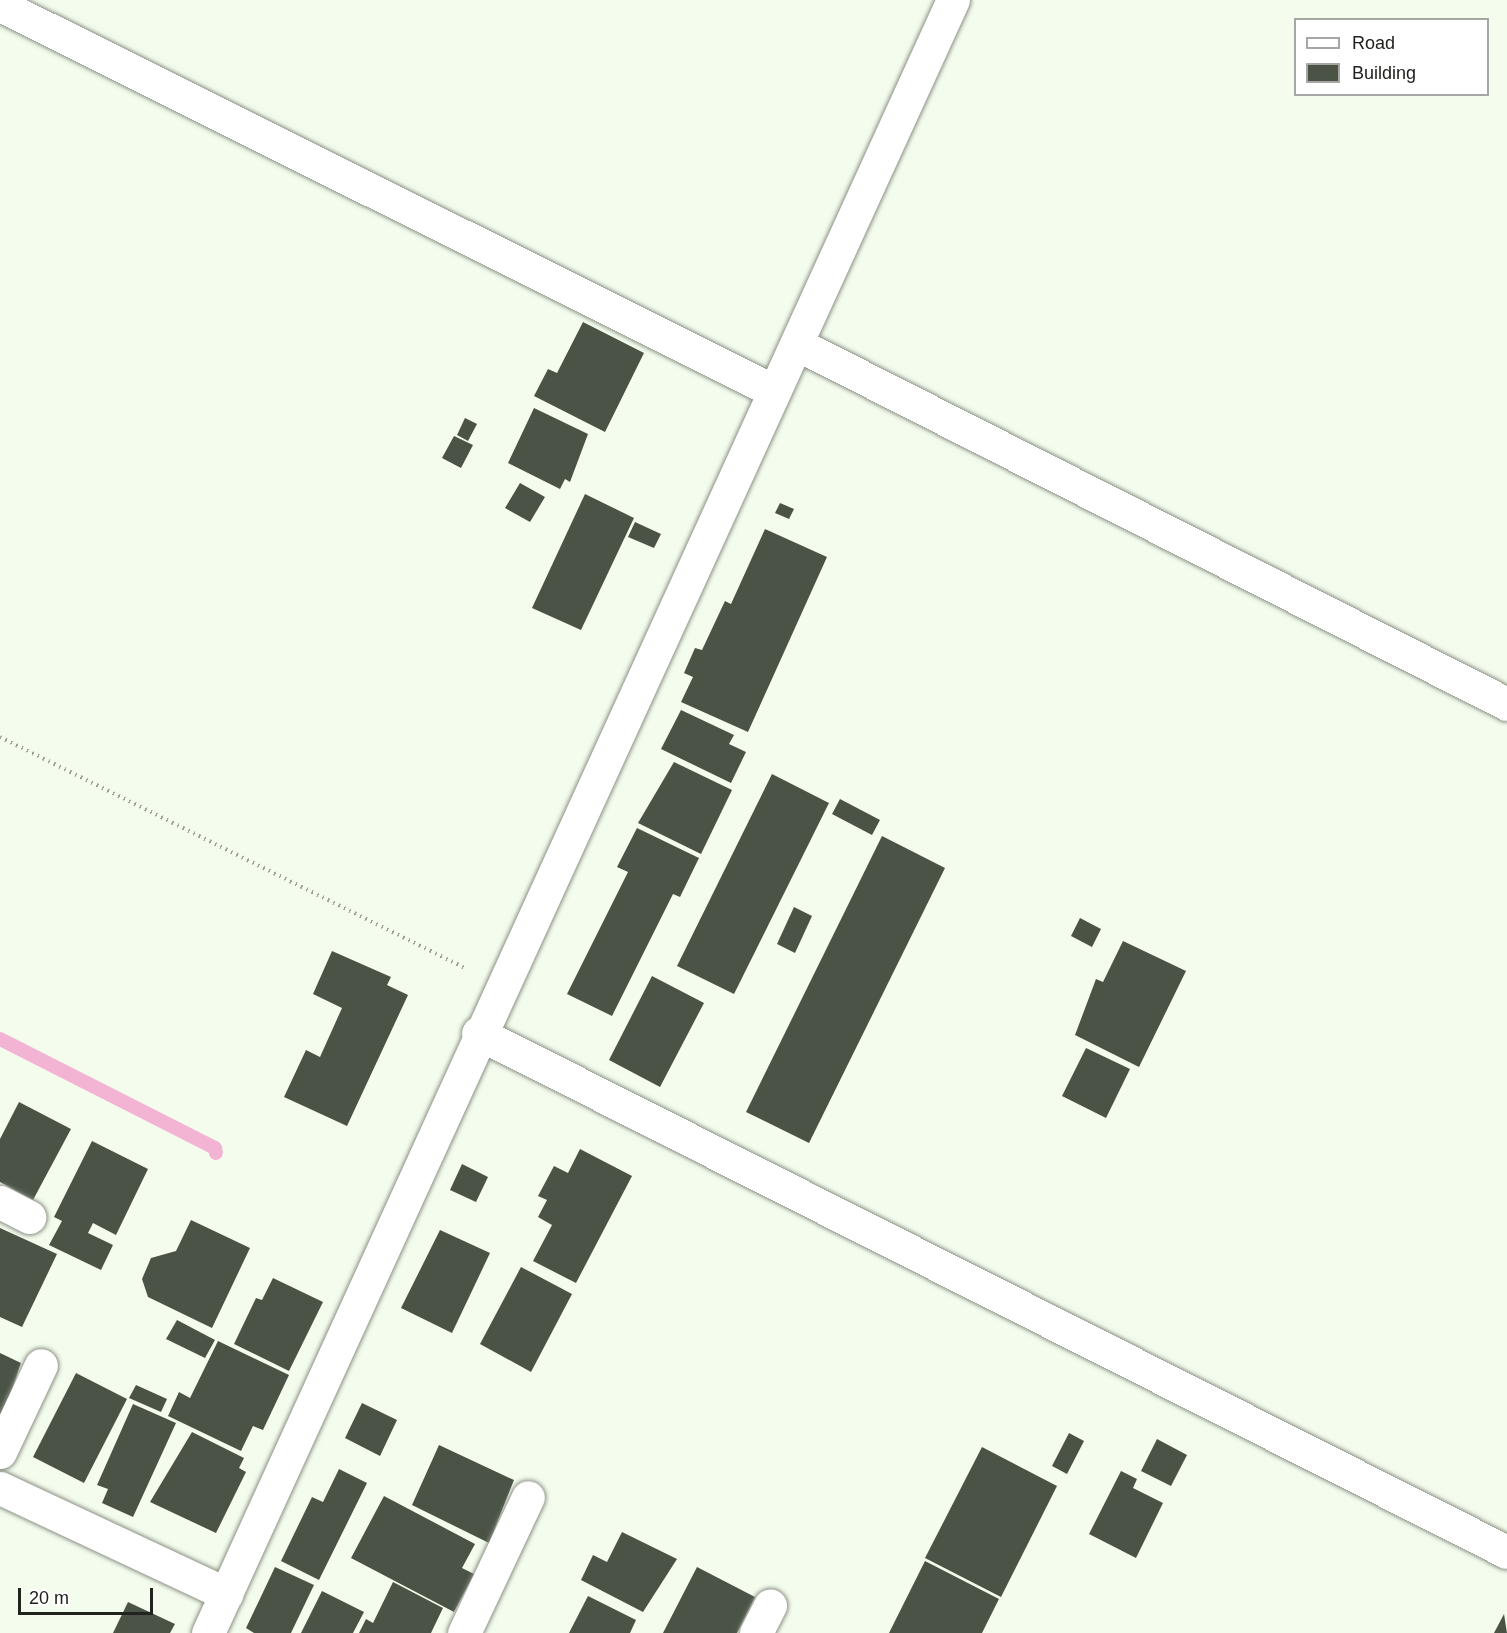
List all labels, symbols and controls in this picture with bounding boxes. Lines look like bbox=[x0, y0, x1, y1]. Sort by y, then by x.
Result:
legend bbox=[1294, 18, 1489, 96]
text: Road bbox=[1352, 33, 1395, 53]
text: Building bbox=[1352, 63, 1416, 83]
scale bar bbox=[21, 1576, 156, 1614]
text: 20 m bbox=[29, 1588, 69, 1608]

